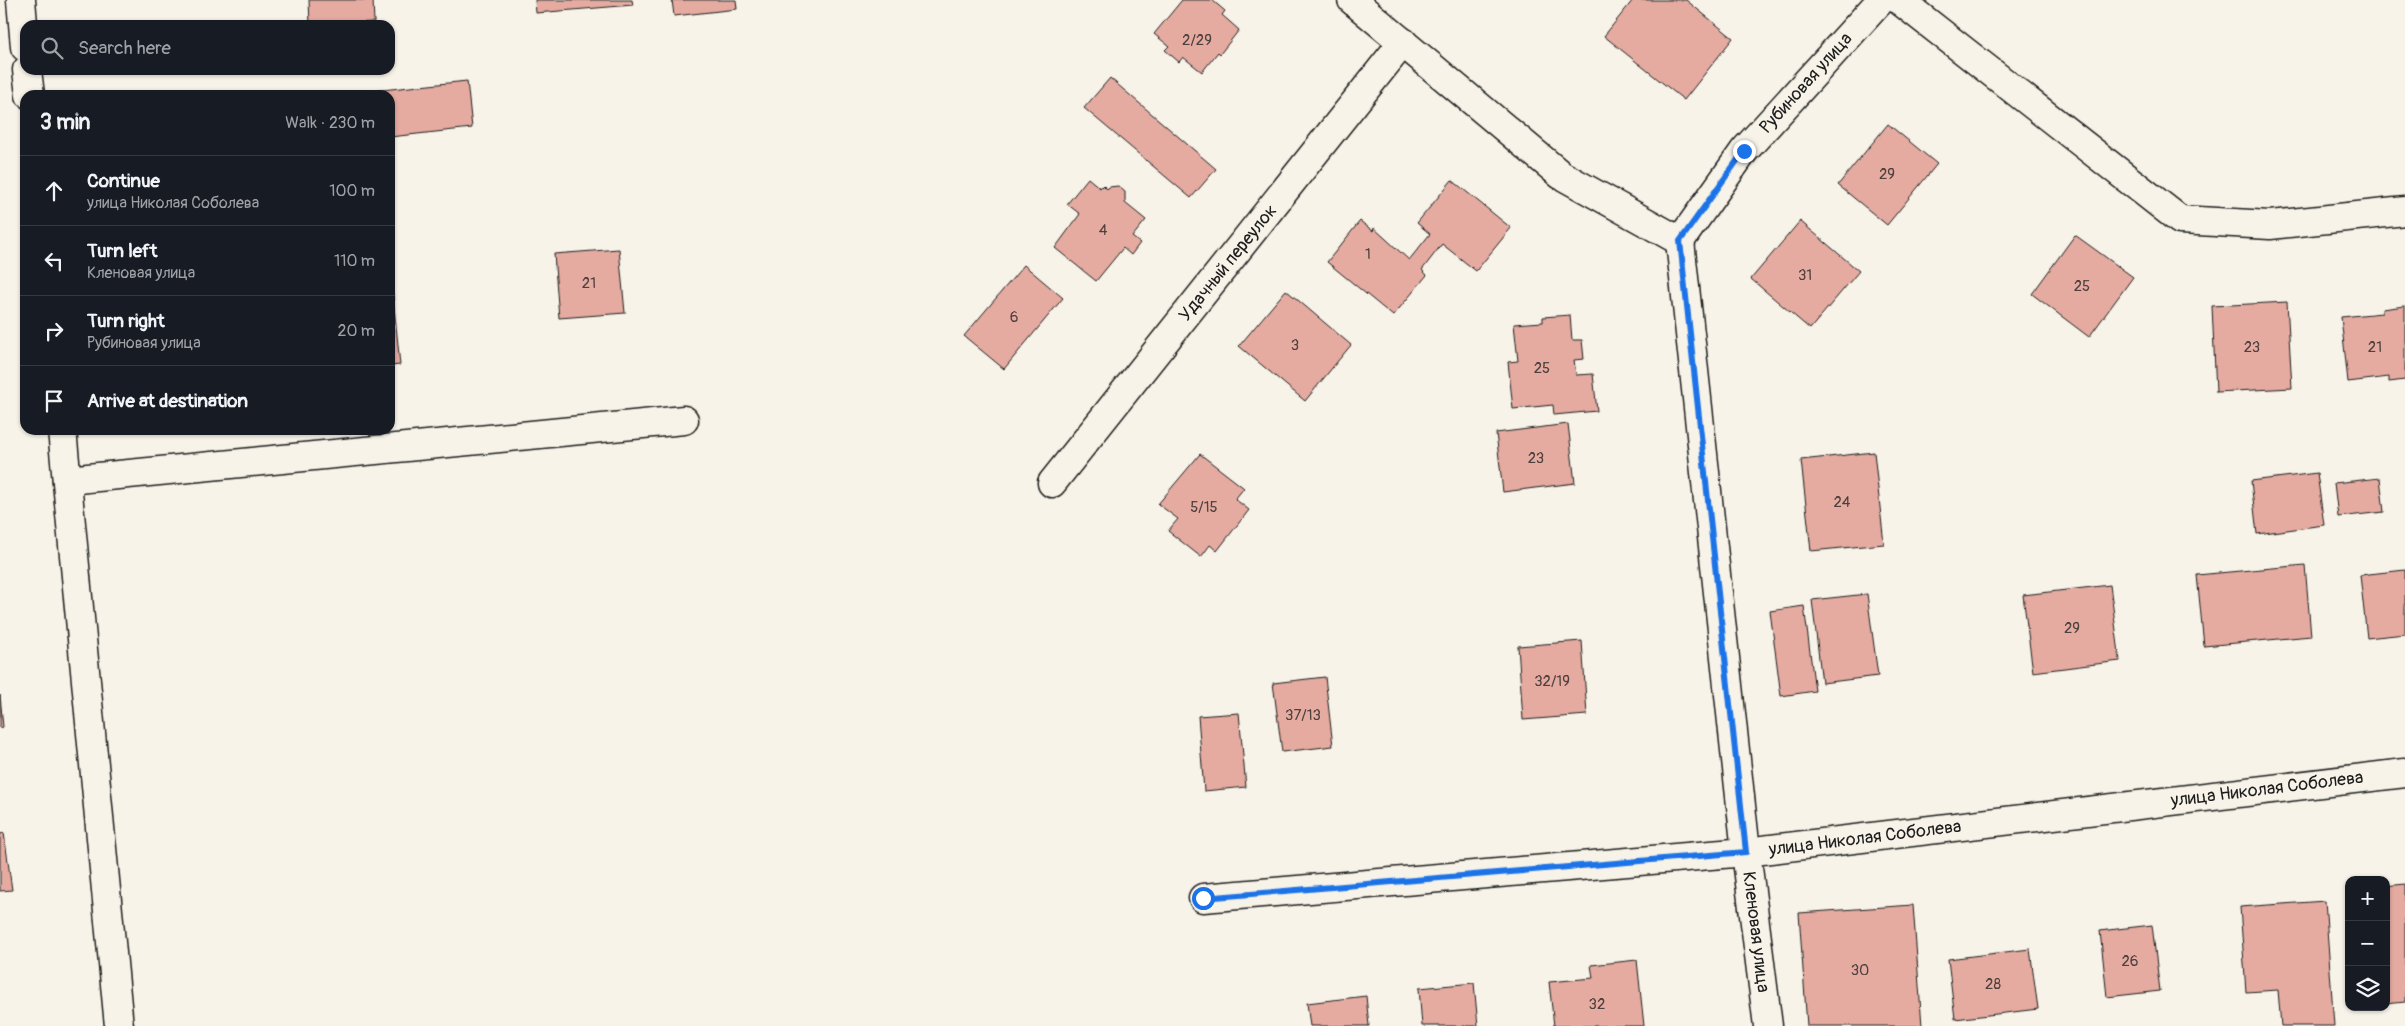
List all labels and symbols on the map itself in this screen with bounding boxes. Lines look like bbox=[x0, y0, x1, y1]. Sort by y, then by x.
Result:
street label: Рубиновая улица bbox=[1755, 28, 1857, 138]
house number: 2/29 bbox=[1182, 31, 1212, 50]
route end bbox=[1733, 140, 1756, 163]
house number: 29 bbox=[1879, 165, 1895, 184]
street label: Удачный переулок bbox=[1174, 200, 1282, 326]
house number: 4 bbox=[1099, 221, 1108, 240]
house number: 1 bbox=[1365, 245, 1371, 264]
house number: 31 bbox=[1798, 266, 1812, 285]
house number: 21 bbox=[582, 274, 596, 293]
house number: 25 bbox=[2074, 277, 2090, 296]
house number: 6 bbox=[1010, 308, 1018, 327]
house number: 3 bbox=[1291, 336, 1299, 355]
house number: 23 bbox=[2244, 338, 2260, 357]
house number: 21 bbox=[2368, 338, 2382, 357]
house number: 25 bbox=[1534, 359, 1550, 378]
house number: 23 bbox=[1528, 449, 1544, 468]
house number: 24 bbox=[1833, 493, 1851, 512]
house number: 5/15 bbox=[1190, 498, 1218, 517]
house number: 29 bbox=[2064, 619, 2080, 638]
house number: 32/19 bbox=[1534, 672, 1570, 691]
house number: 37/13 bbox=[1285, 706, 1321, 725]
street label: улица Николая Соболева bbox=[2169, 766, 2364, 812]
street label: улица Николая Соболева bbox=[1767, 815, 1962, 861]
street label: Кленовая улица bbox=[1737, 870, 1775, 994]
route start bbox=[1192, 887, 1215, 910]
house number: 26 bbox=[2121, 952, 2139, 971]
house number: 30 bbox=[1851, 961, 1869, 980]
house number: 28 bbox=[1985, 975, 2001, 994]
house number: 32 bbox=[1589, 995, 1605, 1014]

